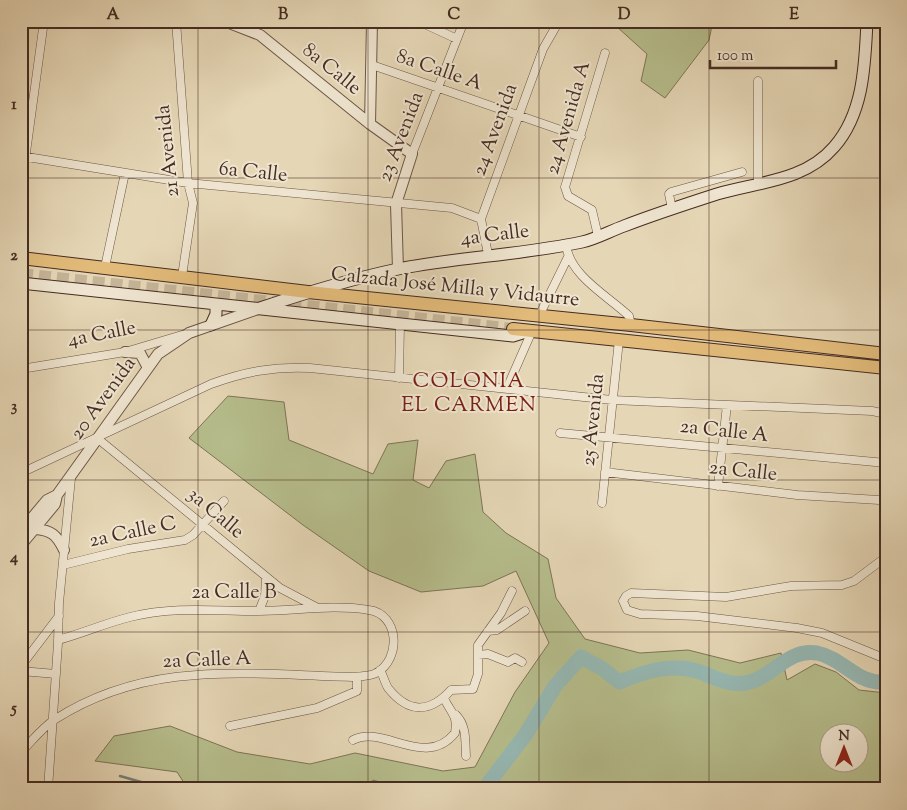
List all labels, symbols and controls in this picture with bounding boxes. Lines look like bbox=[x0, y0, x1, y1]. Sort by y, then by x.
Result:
text: A bbox=[107, 4, 120, 27]
text: B bbox=[278, 4, 288, 27]
text: C bbox=[448, 4, 461, 27]
text: D bbox=[618, 4, 631, 27]
text: E bbox=[789, 4, 799, 27]
street label: 8a Calle bbox=[295, 37, 367, 103]
scale bar bbox=[710, 38, 836, 70]
street label: 8a Calle A bbox=[392, 43, 486, 99]
text: 100 m bbox=[717, 46, 754, 67]
street label: 24 Avenida A bbox=[539, 58, 599, 178]
street label: 24 Avenida bbox=[466, 80, 526, 180]
street label: 23 Avenida bbox=[372, 88, 432, 186]
text: 1 bbox=[11, 94, 17, 117]
street label: 21 Avenida bbox=[150, 103, 188, 199]
street label: 6a Calle bbox=[217, 155, 289, 191]
street label: 4a Calle bbox=[459, 217, 531, 255]
text: 2 bbox=[10, 245, 18, 268]
street label: Calzada José Milla y Vidaurre bbox=[329, 261, 581, 315]
street label: 4a Calle bbox=[65, 314, 139, 356]
street label: 20 Avenida bbox=[64, 351, 144, 447]
district label: COLONIA EL CARMEN bbox=[401, 367, 537, 421]
street label: 25 Avenida bbox=[575, 372, 613, 468]
text: 3 bbox=[11, 396, 18, 419]
street label: 2a Calle A bbox=[678, 413, 770, 451]
street label: 2a Calle bbox=[708, 454, 778, 490]
street label: 3a Calle bbox=[180, 481, 250, 547]
street label: 2a Calle C bbox=[87, 510, 179, 556]
text: 4 bbox=[9, 547, 18, 570]
street label: 2a Calle B bbox=[191, 579, 277, 608]
street label: 2a Calle A bbox=[162, 645, 252, 677]
text: 5 bbox=[9, 698, 17, 721]
north arrow bbox=[820, 722, 870, 772]
text: N bbox=[838, 727, 850, 747]

